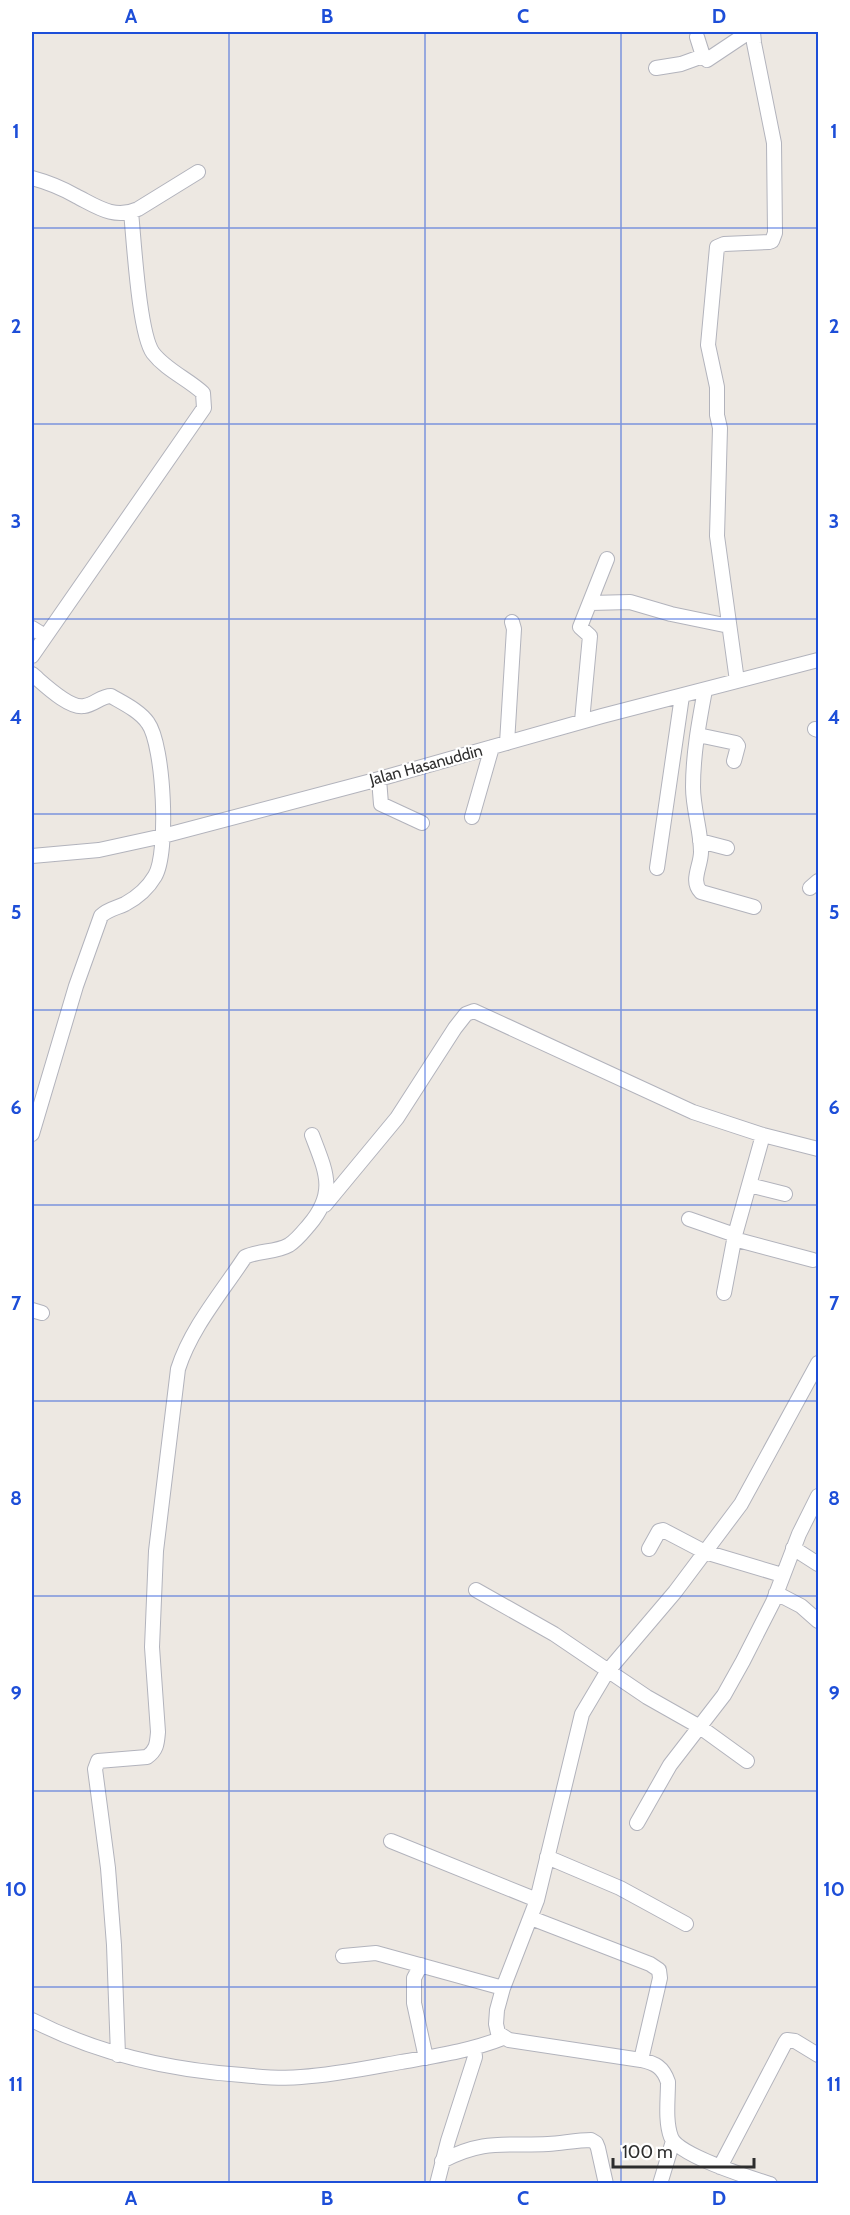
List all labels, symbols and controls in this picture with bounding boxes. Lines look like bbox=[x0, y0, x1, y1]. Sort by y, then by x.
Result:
text: A bbox=[125, 4, 138, 28]
text: B bbox=[321, 4, 333, 28]
text: C bbox=[517, 4, 529, 28]
text: D bbox=[712, 4, 726, 28]
text: 1 bbox=[12, 119, 20, 143]
text: 1 bbox=[830, 119, 838, 143]
text: 2 bbox=[11, 314, 21, 338]
text: 2 bbox=[829, 314, 839, 338]
text: 3 bbox=[11, 509, 21, 533]
text: 3 bbox=[829, 509, 839, 533]
text: 4 bbox=[10, 705, 22, 729]
text: 4 bbox=[828, 705, 840, 729]
street label: Jalan Hasanuddin bbox=[366, 741, 485, 789]
text: 5 bbox=[11, 900, 21, 924]
text: 5 bbox=[829, 900, 839, 924]
text: 6 bbox=[10, 1095, 22, 1119]
text: 6 bbox=[828, 1095, 840, 1119]
text: 7 bbox=[11, 1291, 22, 1315]
text: 7 bbox=[829, 1291, 840, 1315]
text: 8 bbox=[10, 1486, 22, 1510]
text: 8 bbox=[828, 1486, 840, 1510]
text: 9 bbox=[10, 1681, 22, 1705]
text: 9 bbox=[828, 1681, 840, 1705]
text: 10 bbox=[5, 1877, 27, 1901]
text: 10 bbox=[823, 1877, 845, 1901]
text: 11 bbox=[9, 2072, 23, 2096]
text: 11 bbox=[827, 2072, 841, 2096]
scale bar bbox=[613, 2131, 754, 2169]
text: 100 m bbox=[622, 2141, 673, 2163]
text: A bbox=[125, 2186, 138, 2210]
text: B bbox=[321, 2186, 333, 2210]
text: C bbox=[517, 2186, 529, 2210]
text: D bbox=[712, 2186, 726, 2210]

